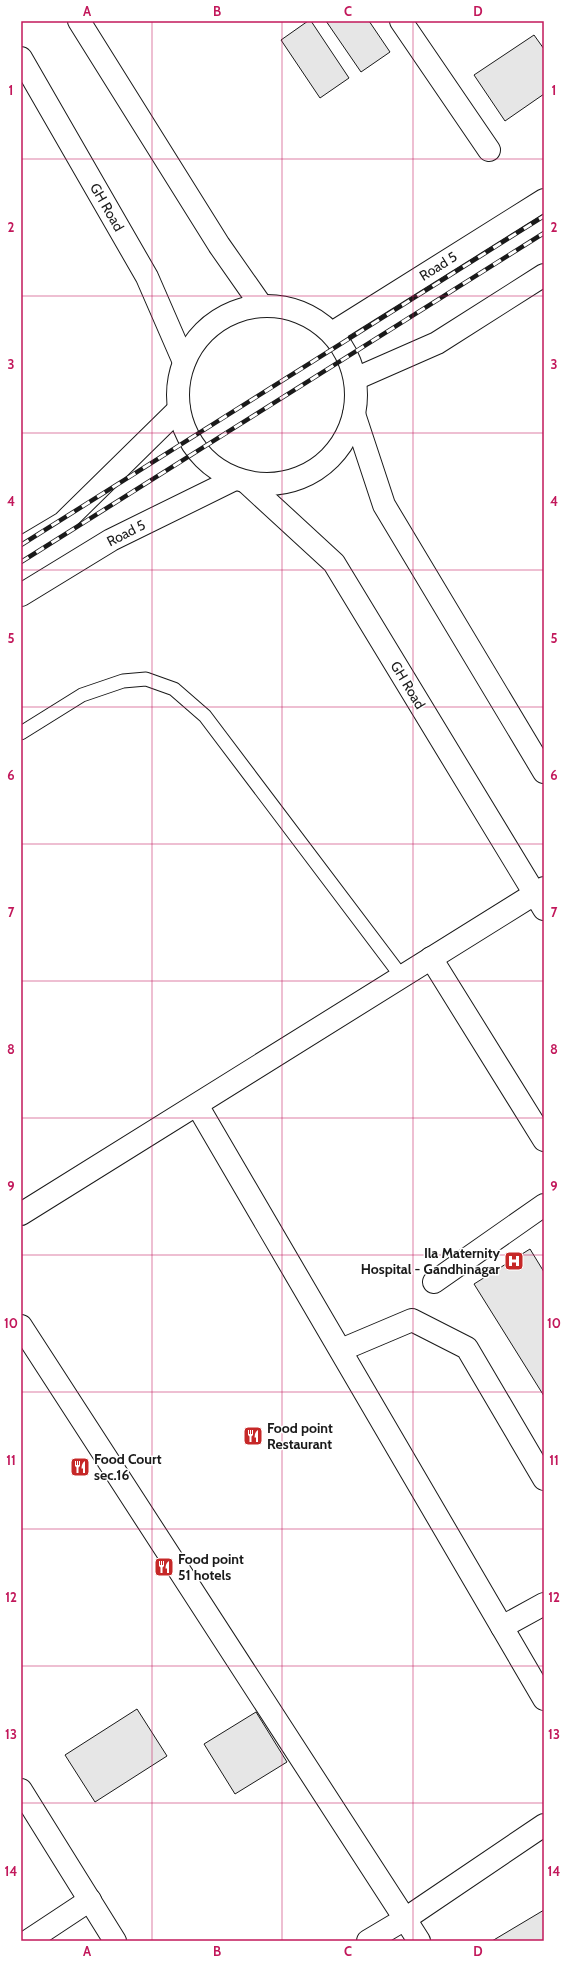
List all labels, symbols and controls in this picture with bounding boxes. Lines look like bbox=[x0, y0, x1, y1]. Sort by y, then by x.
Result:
text: A bbox=[83, 3, 92, 19]
text: B bbox=[213, 3, 221, 19]
text: C bbox=[344, 3, 352, 19]
text: D bbox=[473, 3, 483, 19]
text: 1 bbox=[9, 82, 13, 98]
text: 1 bbox=[552, 82, 556, 98]
street label: GH Road bbox=[86, 180, 128, 234]
text: 2 bbox=[8, 219, 15, 235]
text: 2 bbox=[551, 219, 558, 235]
street label: Road 5 bbox=[416, 247, 460, 285]
text: 3 bbox=[7, 356, 15, 372]
text: 3 bbox=[550, 356, 558, 372]
text: 4 bbox=[7, 493, 15, 509]
text: 4 bbox=[550, 493, 558, 509]
street label: Road 5 bbox=[104, 516, 148, 550]
text: 5 bbox=[8, 630, 15, 646]
text: 5 bbox=[551, 630, 558, 646]
street label: GH Road bbox=[387, 658, 429, 712]
text: 6 bbox=[7, 767, 15, 783]
text: 6 bbox=[550, 767, 558, 783]
text: 7 bbox=[8, 904, 15, 920]
text: 7 bbox=[551, 904, 558, 920]
text: 8 bbox=[7, 1041, 15, 1057]
text: 8 bbox=[550, 1041, 558, 1057]
text: 9 bbox=[7, 1178, 15, 1194]
text: 9 bbox=[550, 1178, 558, 1194]
place label: Ila Maternity Hospital - Gandhinagar bbox=[361, 1244, 500, 1278]
hospital icon: Ila Maternity Hospital - Gandhinagar bbox=[503, 1250, 525, 1272]
text: 10 bbox=[4, 1315, 18, 1331]
text: 10 bbox=[547, 1315, 561, 1331]
place label: Food point Restaurant bbox=[267, 1419, 333, 1453]
restaurant icon: Food point Restaurant bbox=[242, 1425, 264, 1447]
place label: Food Court sec.16 bbox=[94, 1450, 162, 1484]
text: 11 bbox=[6, 1452, 16, 1468]
text: 11 bbox=[549, 1452, 559, 1468]
restaurant icon: Food Court sec.16 bbox=[69, 1456, 91, 1478]
place label: Food point 51 hotels bbox=[178, 1550, 244, 1584]
restaurant icon: Food point 51 hotels bbox=[153, 1556, 175, 1578]
text: 12 bbox=[5, 1589, 17, 1605]
text: 12 bbox=[548, 1589, 560, 1605]
text: 13 bbox=[5, 1726, 17, 1742]
text: 13 bbox=[548, 1726, 560, 1742]
text: 14 bbox=[5, 1863, 17, 1879]
text: 14 bbox=[548, 1863, 560, 1879]
text: A bbox=[83, 1943, 92, 1959]
text: B bbox=[213, 1943, 221, 1959]
text: C bbox=[344, 1943, 352, 1959]
text: D bbox=[473, 1943, 483, 1959]

